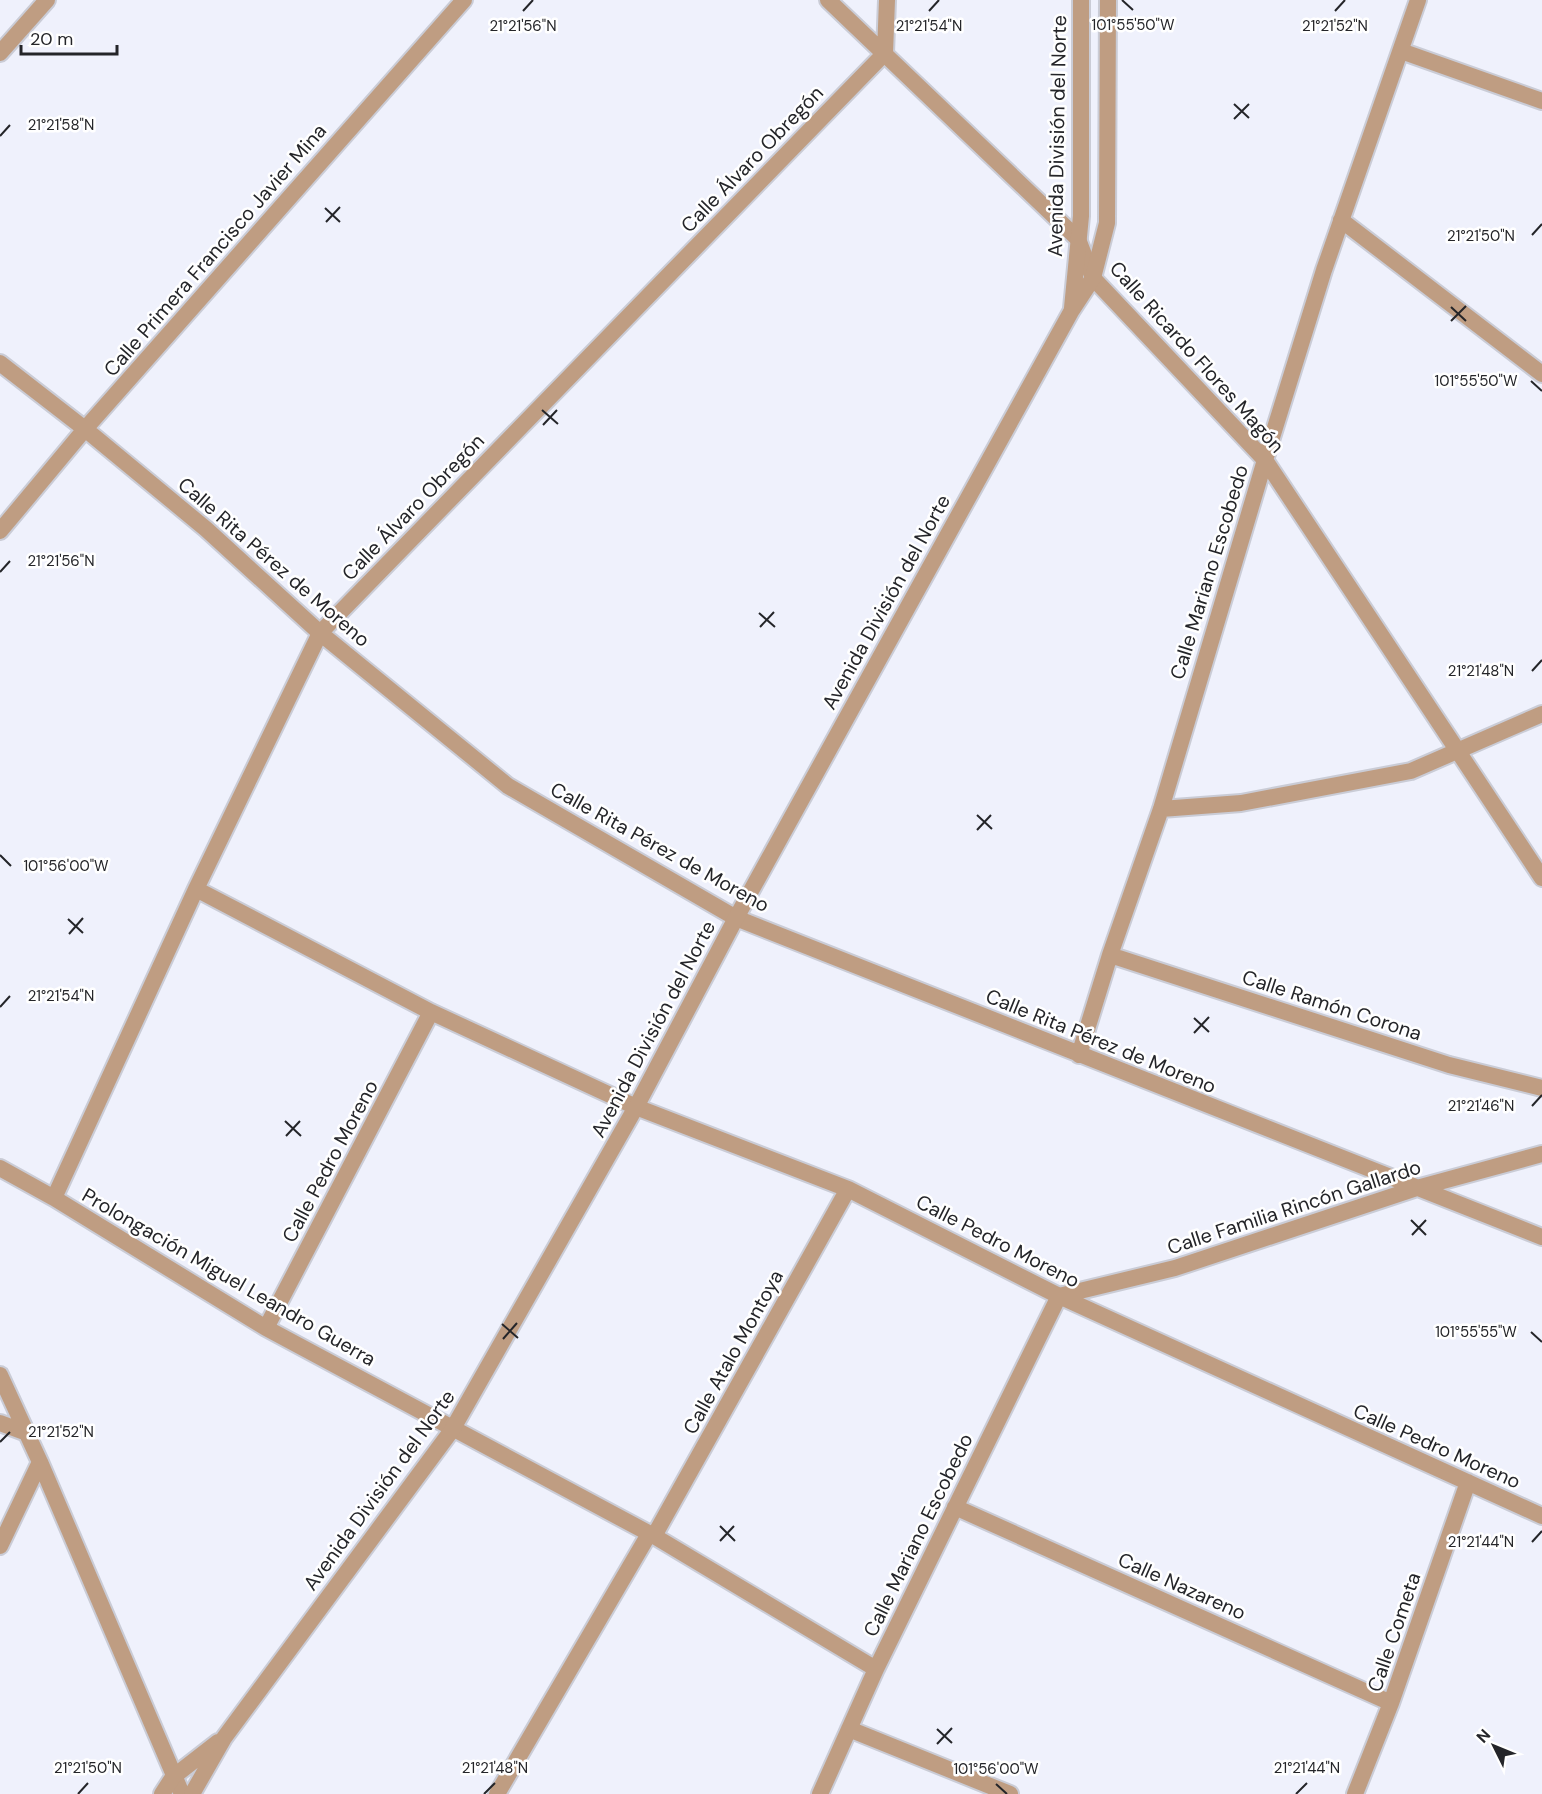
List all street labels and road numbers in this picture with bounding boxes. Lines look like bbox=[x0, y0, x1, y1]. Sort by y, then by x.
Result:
street label: Avenida División del Norte bbox=[1042, 15, 1072, 257]
street label: Calle Álvaro Obregón bbox=[675, 80, 829, 238]
street label: Calle Primera Francisco Javier Mina bbox=[98, 118, 332, 382]
street label: Calle Ricardo Flores Magón bbox=[1104, 256, 1290, 458]
street label: Calle Álvaro Obregón bbox=[336, 428, 490, 586]
street label: Calle Mariano Escobedo bbox=[1164, 461, 1254, 683]
street label: Calle Rita Pérez de Moreno bbox=[172, 471, 376, 653]
street label: Avenida División del Norte bbox=[816, 490, 956, 714]
street label: Calle Rita Pérez de Moreno bbox=[546, 776, 774, 918]
street label: Avenida División del Norte bbox=[585, 916, 721, 1142]
street label: Calle Ramón Corona bbox=[1239, 964, 1425, 1046]
street label: Calle Rita Pérez de Moreno bbox=[982, 983, 1220, 1099]
street label: Calle Pedro Moreno bbox=[276, 1075, 384, 1247]
street label: Calle Familia Rincón Gallardo bbox=[1164, 1154, 1424, 1260]
street label: Prolongación Miguel Leandro Guerra bbox=[78, 1182, 380, 1372]
street label: Calle Pedro Moreno bbox=[912, 1188, 1084, 1294]
street label: Calle Atalo Montoya bbox=[677, 1265, 789, 1439]
street label: Avenida División del Norte bbox=[297, 1385, 461, 1595]
street label: Calle Pedro Moreno bbox=[1349, 1397, 1525, 1495]
street label: Calle Mariano Escobedo bbox=[857, 1429, 979, 1641]
street label: Calle Nazareno bbox=[1114, 1546, 1250, 1626]
street label: Calle Cometa bbox=[1361, 1569, 1427, 1695]

